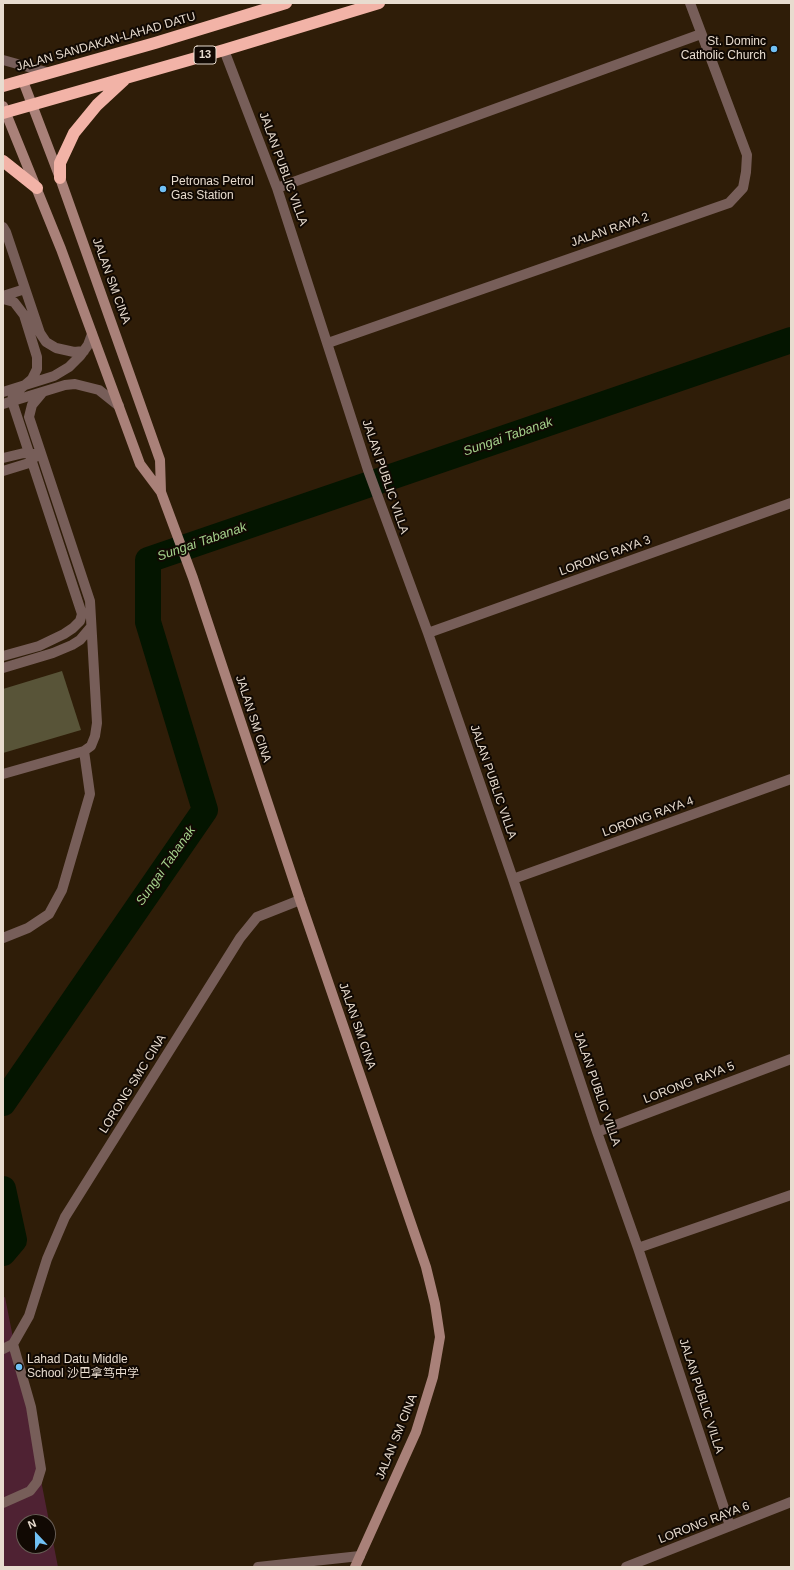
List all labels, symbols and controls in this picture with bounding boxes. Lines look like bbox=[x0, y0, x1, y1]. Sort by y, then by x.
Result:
street label: JALAN SANDAKAN-LAHAD DATU bbox=[15, 9, 197, 75]
place label: St. Dominc Catholic Church bbox=[681, 35, 766, 63]
marker: St. Dominc Catholic Church bbox=[769, 44, 779, 54]
road number: 13 bbox=[194, 46, 216, 64]
street label: JALAN PUBLIC VILLA bbox=[256, 110, 310, 228]
place label: Petronas Petrol Gas Station bbox=[171, 175, 254, 203]
marker: Petronas Petrol Gas Station bbox=[158, 184, 168, 194]
street label: JALAN RAYA 2 bbox=[569, 210, 651, 250]
street label: JALAN SM CINA bbox=[89, 236, 133, 326]
water label: Sungai Tabanak bbox=[461, 414, 555, 460]
street label: JALAN PUBLIC VILLA bbox=[359, 418, 411, 536]
water label: Sungai Tabanak bbox=[155, 519, 249, 565]
street label: LORONG RAYA 3 bbox=[557, 533, 653, 579]
street label: JALAN SM CINA bbox=[232, 674, 274, 764]
street label: JALAN PUBLIC VILLA bbox=[467, 723, 519, 841]
street label: LORONG RAYA 4 bbox=[600, 794, 696, 840]
water label: Sungai Tabanak bbox=[133, 823, 199, 909]
street label: JALAN SM CINA bbox=[335, 981, 379, 1071]
street label: JALAN PUBLIC VILLA bbox=[571, 1030, 623, 1148]
street label: LORONG SMC CINA bbox=[97, 1032, 169, 1136]
street label: LORONG RAYA 5 bbox=[641, 1059, 737, 1107]
street label: JALAN PUBLIC VILLA bbox=[676, 1337, 726, 1455]
place label: Lahad Datu Middle School 沙巴拿笃中学 bbox=[27, 1353, 139, 1381]
marker: Lahad Datu Middle School 沙巴拿笃中学 bbox=[14, 1362, 24, 1372]
street label: JALAN SM CINA bbox=[373, 1392, 421, 1482]
street label: LORONG RAYA 6 bbox=[656, 1499, 752, 1547]
north arrow bbox=[16, 1514, 56, 1554]
text: N bbox=[26, 1517, 38, 1531]

